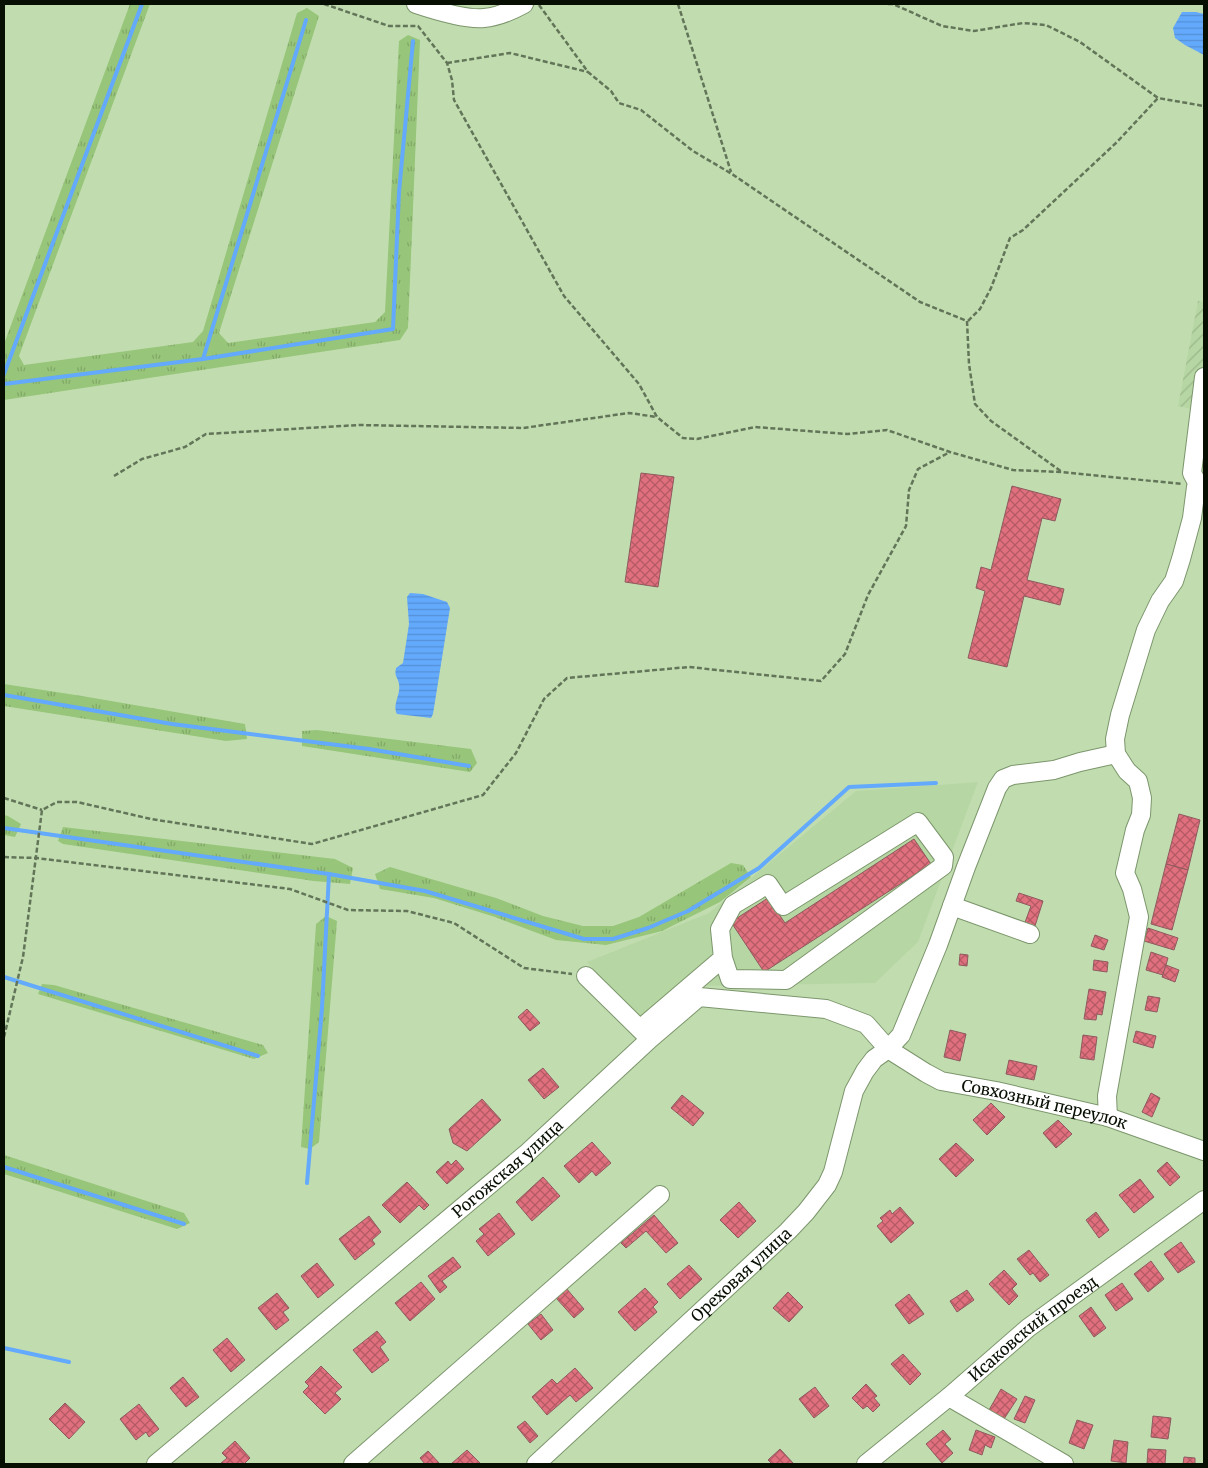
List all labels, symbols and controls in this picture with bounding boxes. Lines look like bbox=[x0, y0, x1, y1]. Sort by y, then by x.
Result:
street label: Совхозный переулок bbox=[960, 1075, 1130, 1133]
street label: Рогожская улица bbox=[448, 1115, 567, 1222]
street label: Ореховая улица bbox=[686, 1223, 796, 1326]
street label: Исаковский проезд bbox=[964, 1271, 1101, 1386]

